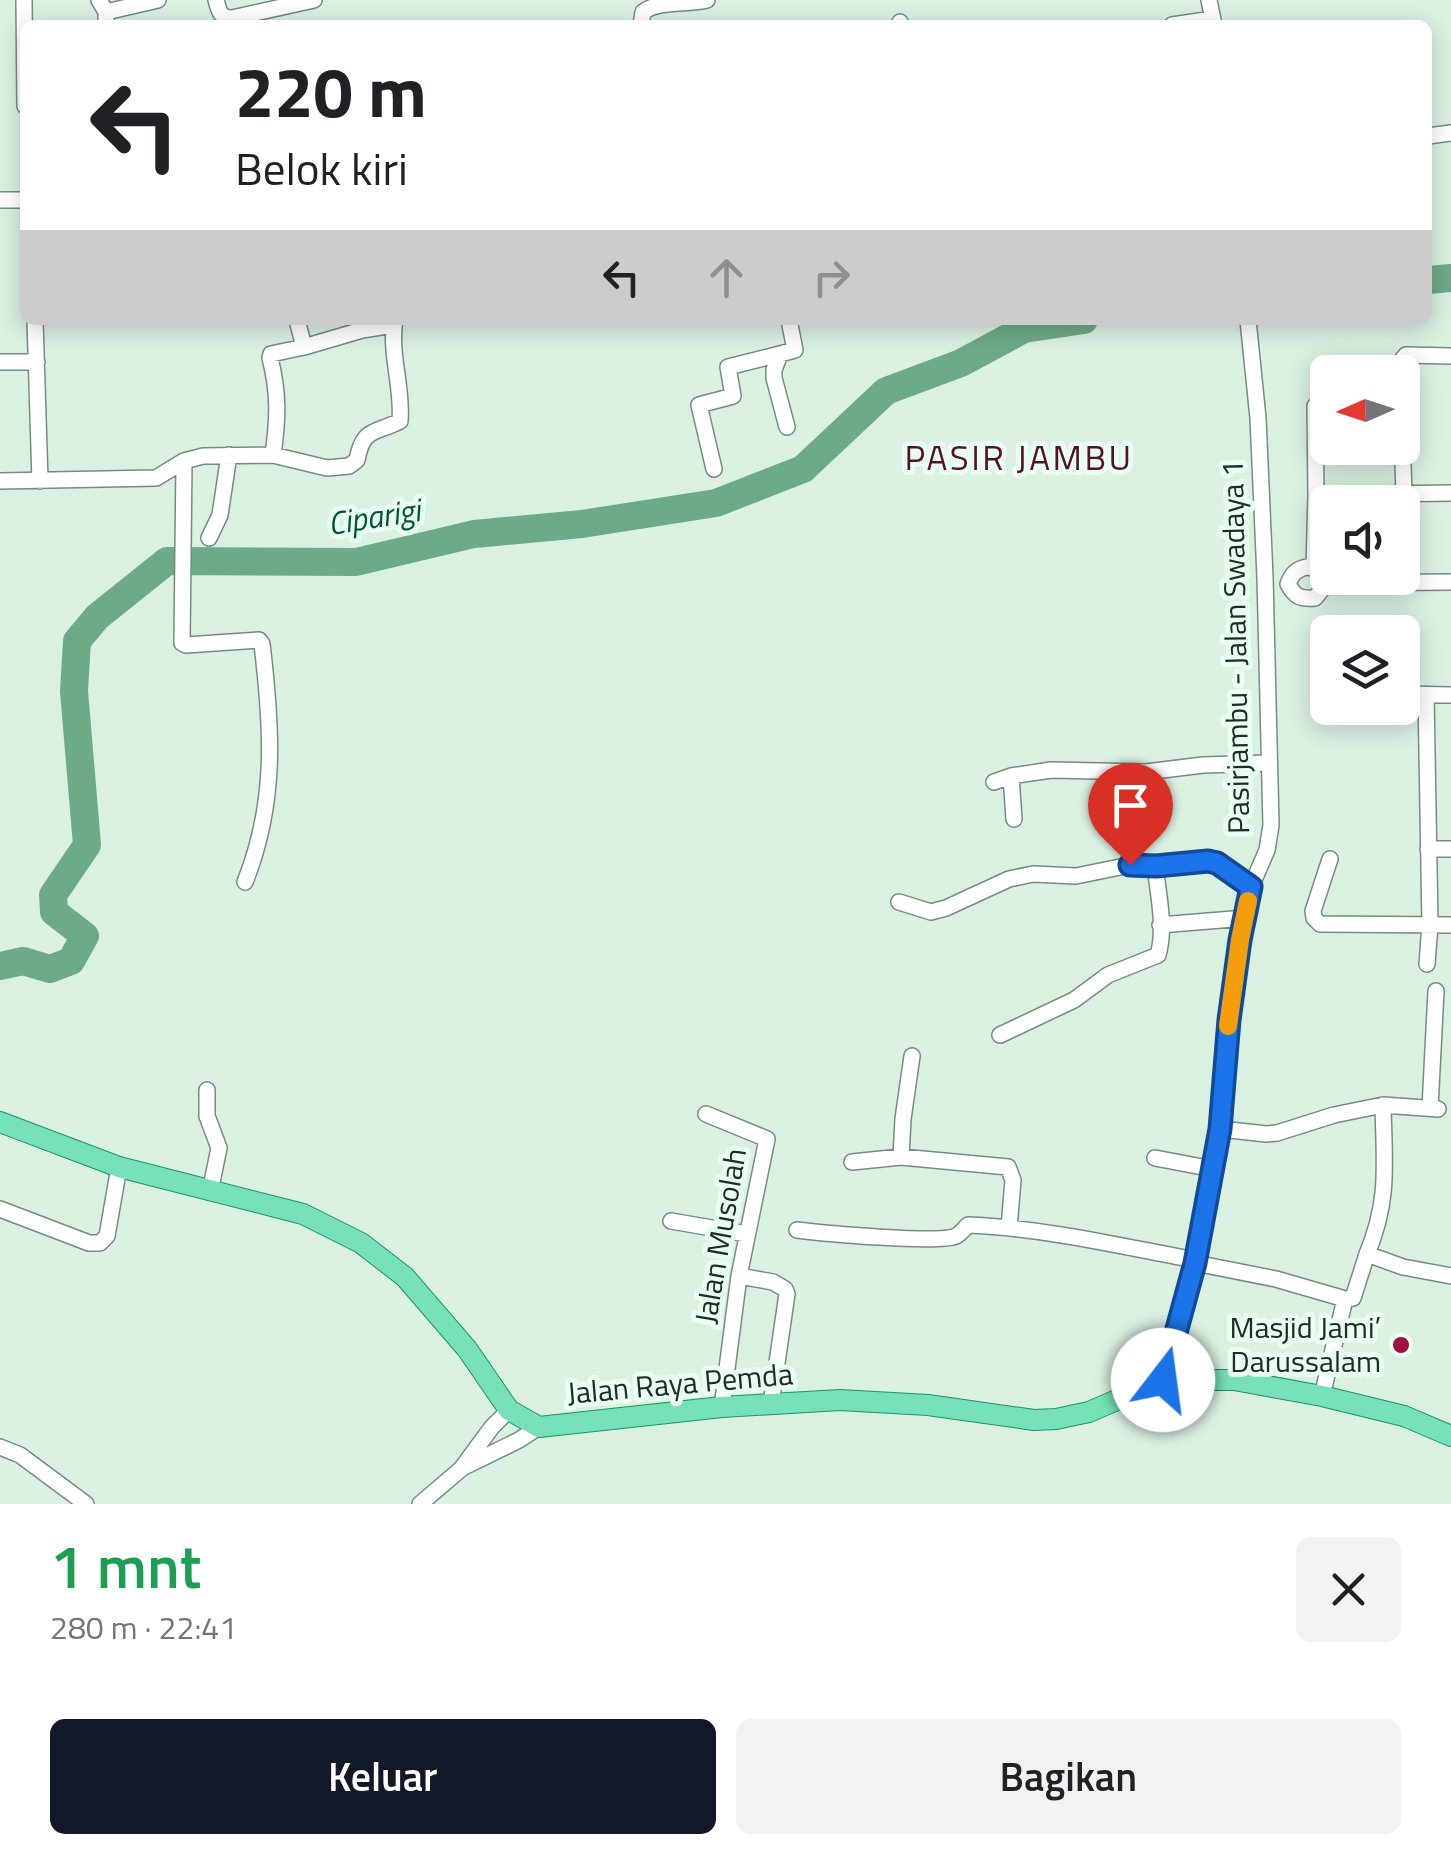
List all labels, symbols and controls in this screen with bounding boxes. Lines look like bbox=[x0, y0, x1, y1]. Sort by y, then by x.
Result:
text: 220 m bbox=[235, 38, 427, 144]
icon: left bbox=[70, 60, 200, 190]
text: Belok kiri bbox=[235, 134, 408, 202]
icon: left bbox=[594, 250, 649, 305]
icon: ahead bbox=[699, 250, 754, 305]
icon: right bbox=[804, 250, 859, 305]
north arrow bbox=[1310, 355, 1420, 465]
map controls bbox=[1310, 355, 1420, 725]
district label: PASIR JAMBU bbox=[904, 430, 1134, 484]
street label: Pasirjambu - Jalan Swadaya 1 bbox=[1209, 460, 1261, 834]
water label: Ciparigi bbox=[324, 485, 427, 547]
button: sound bbox=[1310, 485, 1420, 595]
button: layers bbox=[1310, 615, 1420, 725]
pin bbox=[1088, 763, 1173, 866]
icon: arrive bbox=[1103, 778, 1158, 833]
street label: Jalan Musolah bbox=[682, 1144, 758, 1327]
place label: Masjid Jami’ Darussalam bbox=[1229, 1304, 1381, 1384]
position arrow bbox=[1111, 1328, 1215, 1432]
marker: Masjid Jami’ Darussalam bbox=[1390, 1334, 1412, 1356]
street label: Jalan Raya Pemda bbox=[565, 1350, 795, 1416]
text: 1 mnt bbox=[50, 1520, 201, 1611]
button: close bbox=[1296, 1537, 1401, 1642]
text: 280 m · 22:41 bbox=[50, 1603, 237, 1651]
button: Keluar bbox=[50, 1719, 716, 1834]
button: Bagikan bbox=[736, 1719, 1401, 1834]

